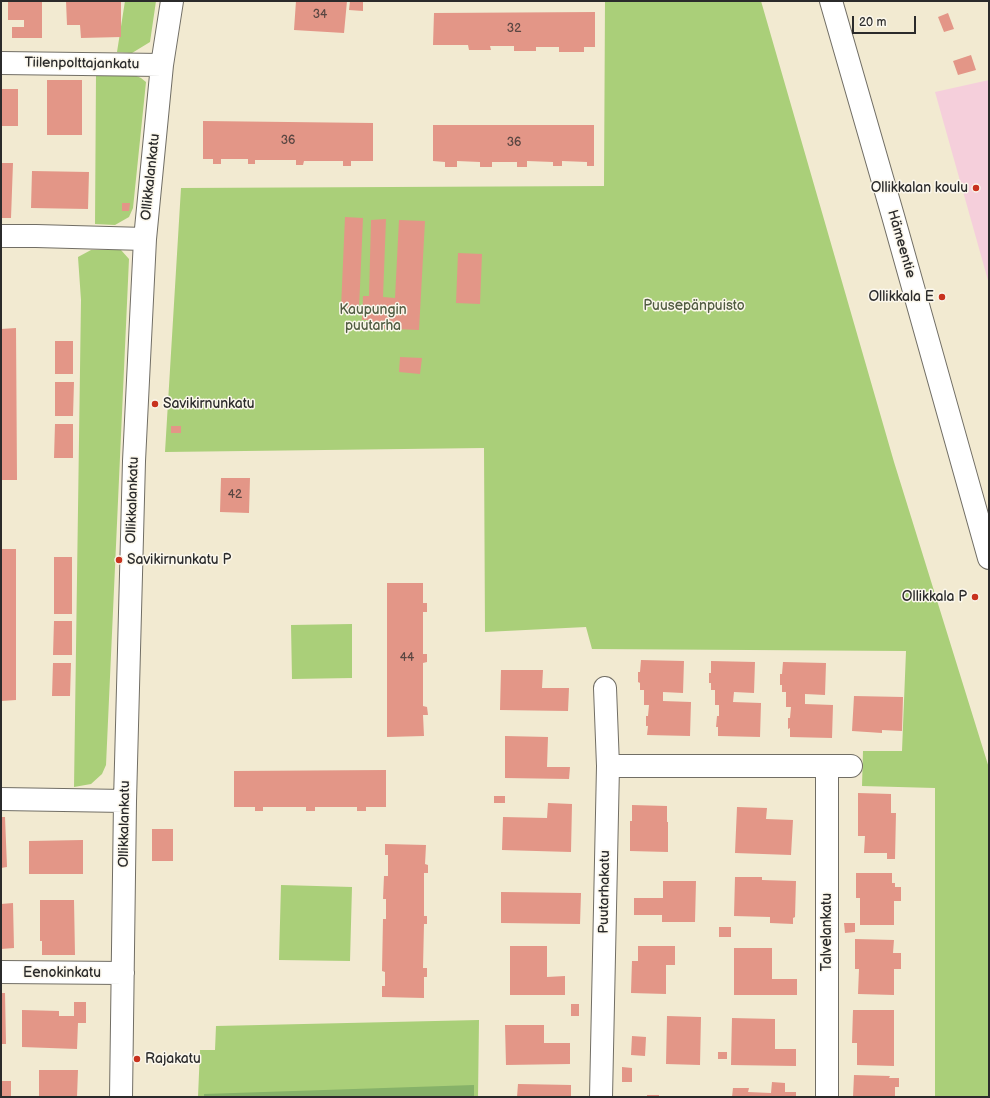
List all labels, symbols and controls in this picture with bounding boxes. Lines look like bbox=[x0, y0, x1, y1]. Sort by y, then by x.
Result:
house number: 34 bbox=[313, 8, 327, 22]
scale bar bbox=[854, 8, 918, 34]
text: 20 m bbox=[859, 15, 886, 30]
house number: 32 bbox=[507, 22, 521, 36]
street label: Tiilenpolttajankatu bbox=[25, 55, 139, 73]
street label: Ollikkalankatu bbox=[138, 133, 164, 221]
house number: 36 bbox=[281, 134, 295, 148]
house number: 36 bbox=[507, 136, 521, 150]
place label: Ollikkalan koulu bbox=[871, 180, 968, 196]
marker: Ollikkalan koulu bbox=[971, 183, 981, 193]
street label: Hämeentie bbox=[883, 208, 919, 280]
place label: Ollikkala E bbox=[868, 289, 934, 305]
marker: Ollikkala E bbox=[937, 292, 947, 302]
park label: Puusepänpuisto bbox=[643, 298, 745, 314]
park label: Kaupungin puutarha bbox=[339, 302, 407, 334]
place label: Savikirnunkatu bbox=[163, 396, 255, 412]
marker: Savikirnunkatu bbox=[150, 399, 160, 409]
street label: Ollikkalankatu bbox=[123, 456, 143, 544]
house number: 42 bbox=[228, 488, 242, 502]
place label: Savikirnunkatu P bbox=[127, 552, 231, 568]
marker: Savikirnunkatu P bbox=[114, 555, 124, 565]
place label: Ollikkala P bbox=[902, 589, 967, 605]
marker: Ollikkala P bbox=[970, 592, 980, 602]
house number: 44 bbox=[400, 651, 414, 665]
street label: Ollikkalankatu bbox=[116, 780, 134, 868]
street label: Puutarhakatu bbox=[596, 850, 614, 934]
street label: Talvelankatu bbox=[819, 893, 835, 971]
street label: Eenokinkatu bbox=[23, 965, 101, 981]
place label: Rajakatu bbox=[145, 1051, 201, 1067]
marker: Rajakatu bbox=[132, 1054, 142, 1064]

